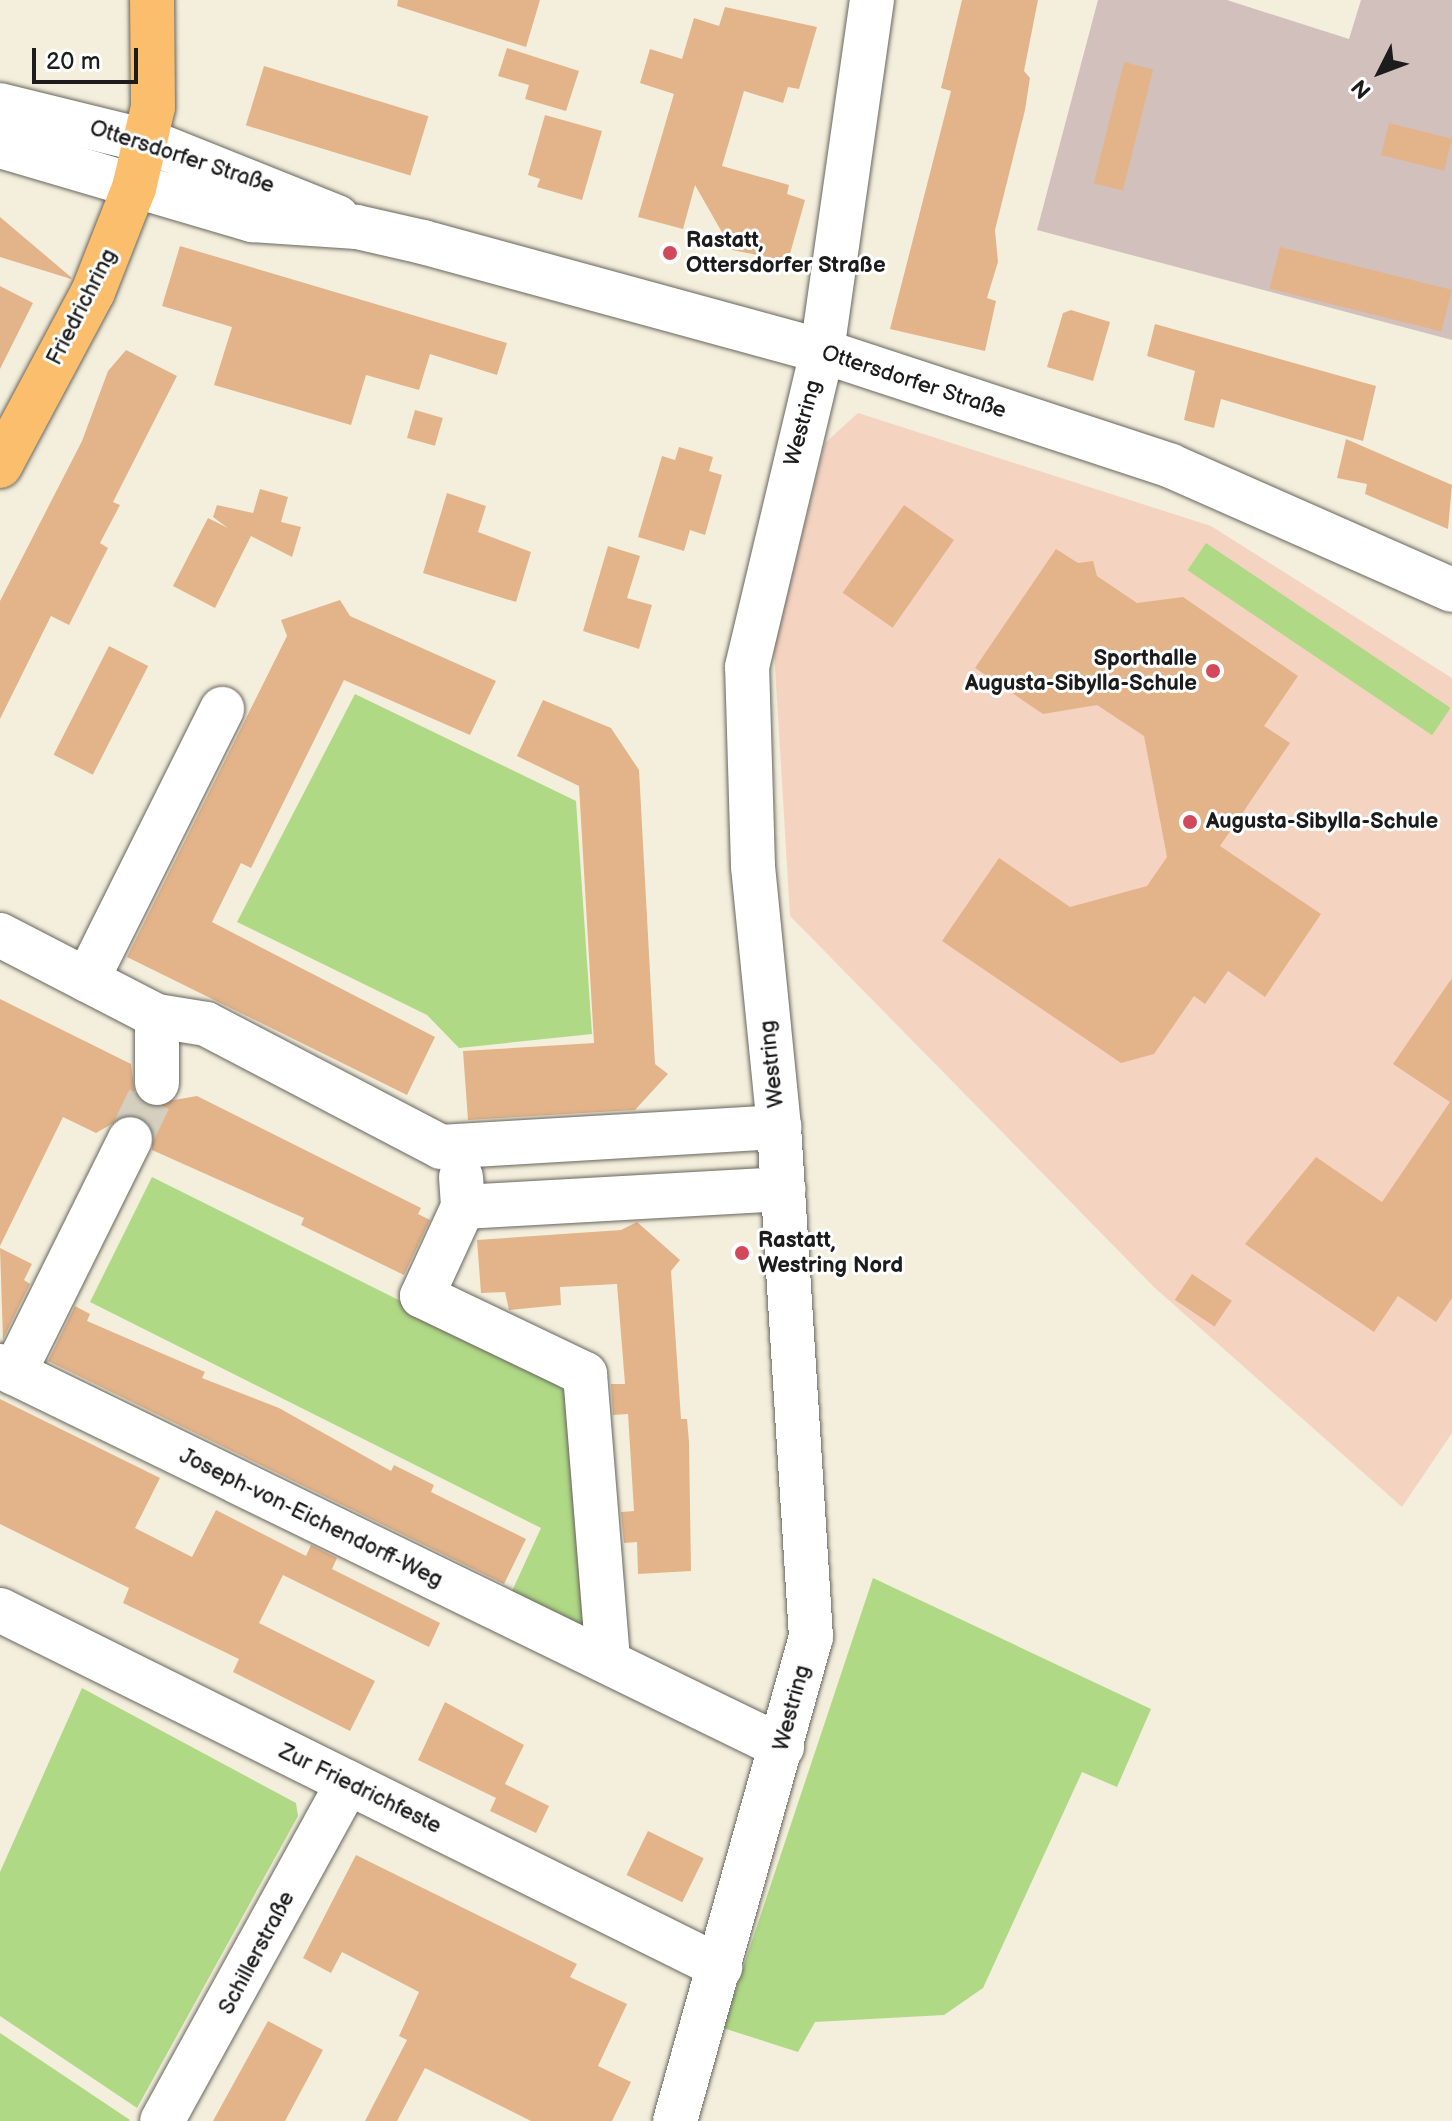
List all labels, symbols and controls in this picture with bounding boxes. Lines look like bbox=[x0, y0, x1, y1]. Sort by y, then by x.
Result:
scale bar bbox=[36, 32, 142, 82]
north arrow bbox=[1340, 32, 1420, 112]
text: 20 m bbox=[46, 47, 101, 76]
text: N bbox=[1346, 73, 1377, 104]
street label: Ottersdorfer Straße bbox=[86, 115, 278, 199]
place label: Rastatt, Ottersdorfer Straße bbox=[686, 227, 886, 278]
street label: Friedrichring bbox=[41, 244, 123, 370]
marker: Rastatt, Ottersdorfer Straße bbox=[661, 244, 679, 262]
street label: Ottersdorfer Straße bbox=[818, 340, 1010, 424]
street label: Westring bbox=[779, 377, 827, 469]
place label: Sporthalle Augusta-Sibylla-Schule bbox=[965, 645, 1197, 696]
marker: Sporthalle Augusta-Sibylla-Schule bbox=[1204, 662, 1222, 680]
place label: Augusta-Sibylla-Schule bbox=[1206, 809, 1438, 835]
marker: Augusta-Sibylla-Schule bbox=[1181, 813, 1199, 831]
street label: Westring bbox=[754, 1019, 790, 1109]
place label: Rastatt, Westring Nord bbox=[758, 1227, 903, 1278]
marker: Rastatt, Westring Nord bbox=[733, 1244, 751, 1262]
street label: Joseph-von-Eichendorff-Weg bbox=[175, 1443, 447, 1593]
street label: Westring bbox=[768, 1662, 816, 1754]
street label: Zur Friedrichfeste bbox=[275, 1738, 445, 1840]
street label: Schillerstraße bbox=[213, 1887, 301, 2019]

